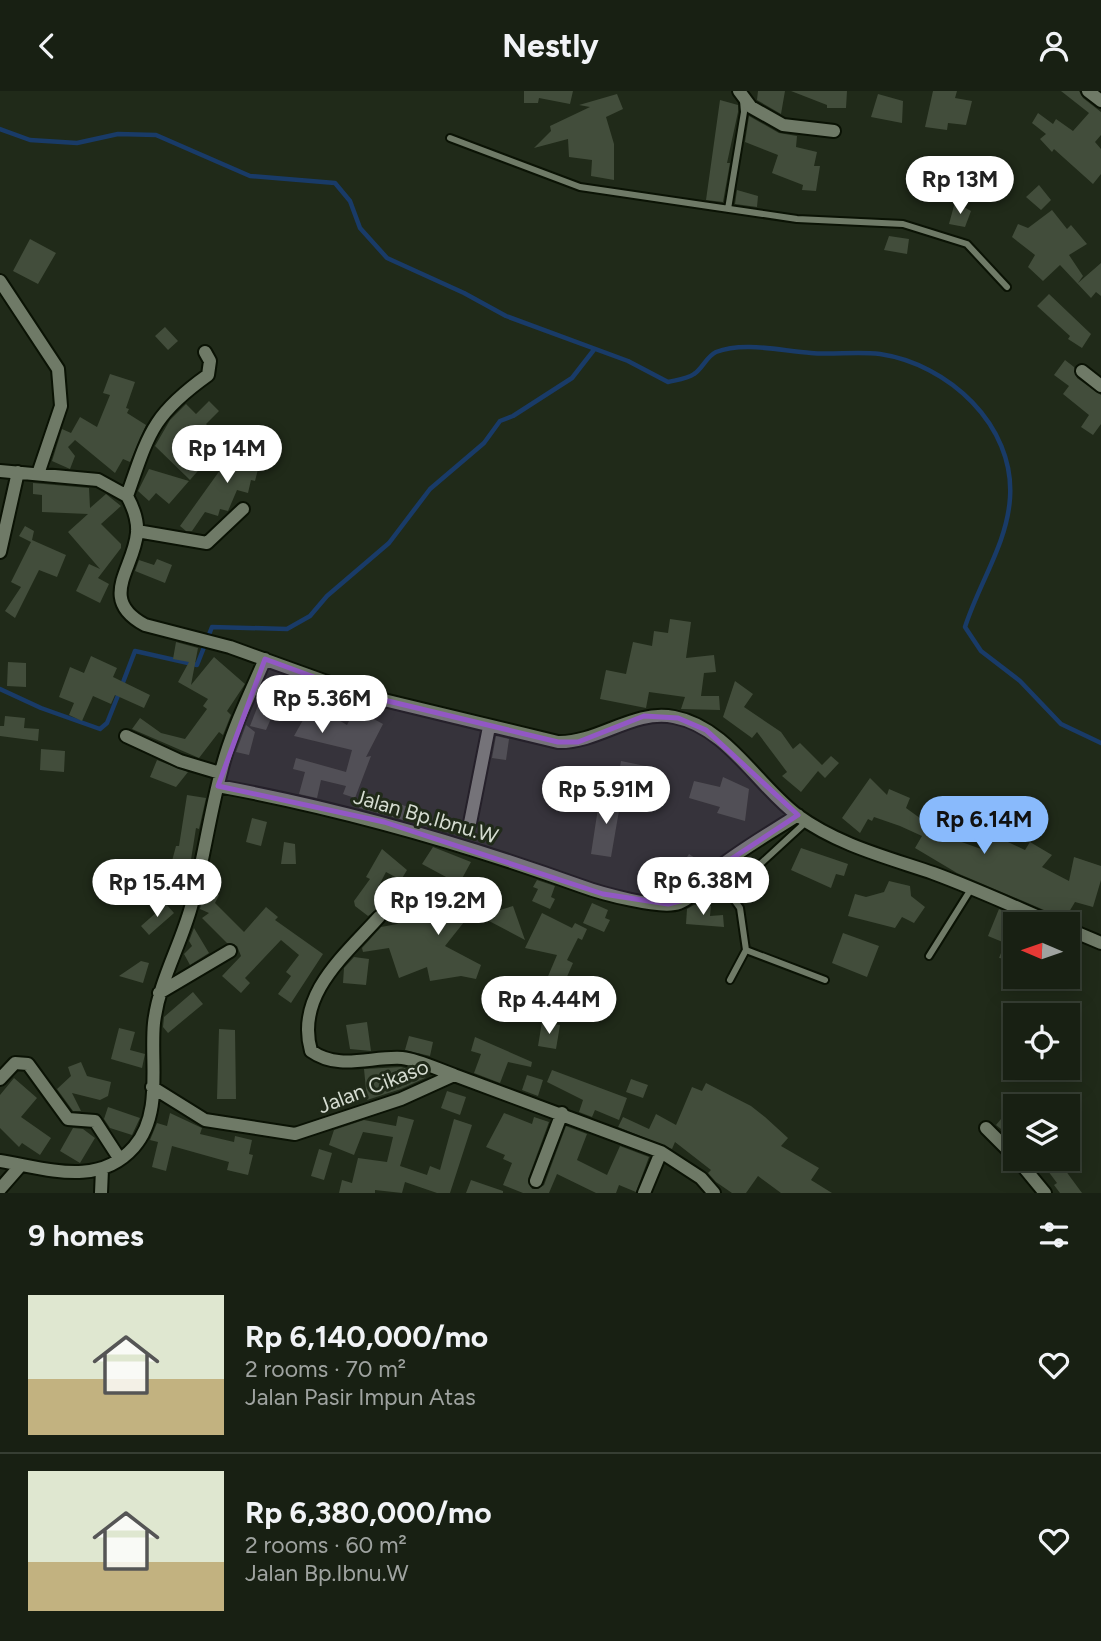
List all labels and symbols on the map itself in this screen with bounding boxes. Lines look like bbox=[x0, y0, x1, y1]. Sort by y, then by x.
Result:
pin: Rp 13M bbox=[903, 157, 1017, 216]
pin: Rp 14M bbox=[170, 425, 284, 485]
pin: Rp 5.36M bbox=[250, 675, 394, 735]
pin: Rp 5.91M bbox=[534, 767, 678, 826]
street label: Jalan Bp.Ibnu.W bbox=[351, 783, 501, 849]
pin: Rp 6.14M bbox=[912, 797, 1056, 856]
pin: Rp 6.38M bbox=[631, 857, 775, 917]
pin: Rp 15.4M bbox=[85, 859, 229, 919]
pin: Rp 19.2M bbox=[366, 877, 510, 937]
north arrow bbox=[1003, 912, 1080, 989]
pin: Rp 4.44M bbox=[477, 977, 621, 1036]
street label: Jalan Cikaso bbox=[314, 1053, 432, 1119]

